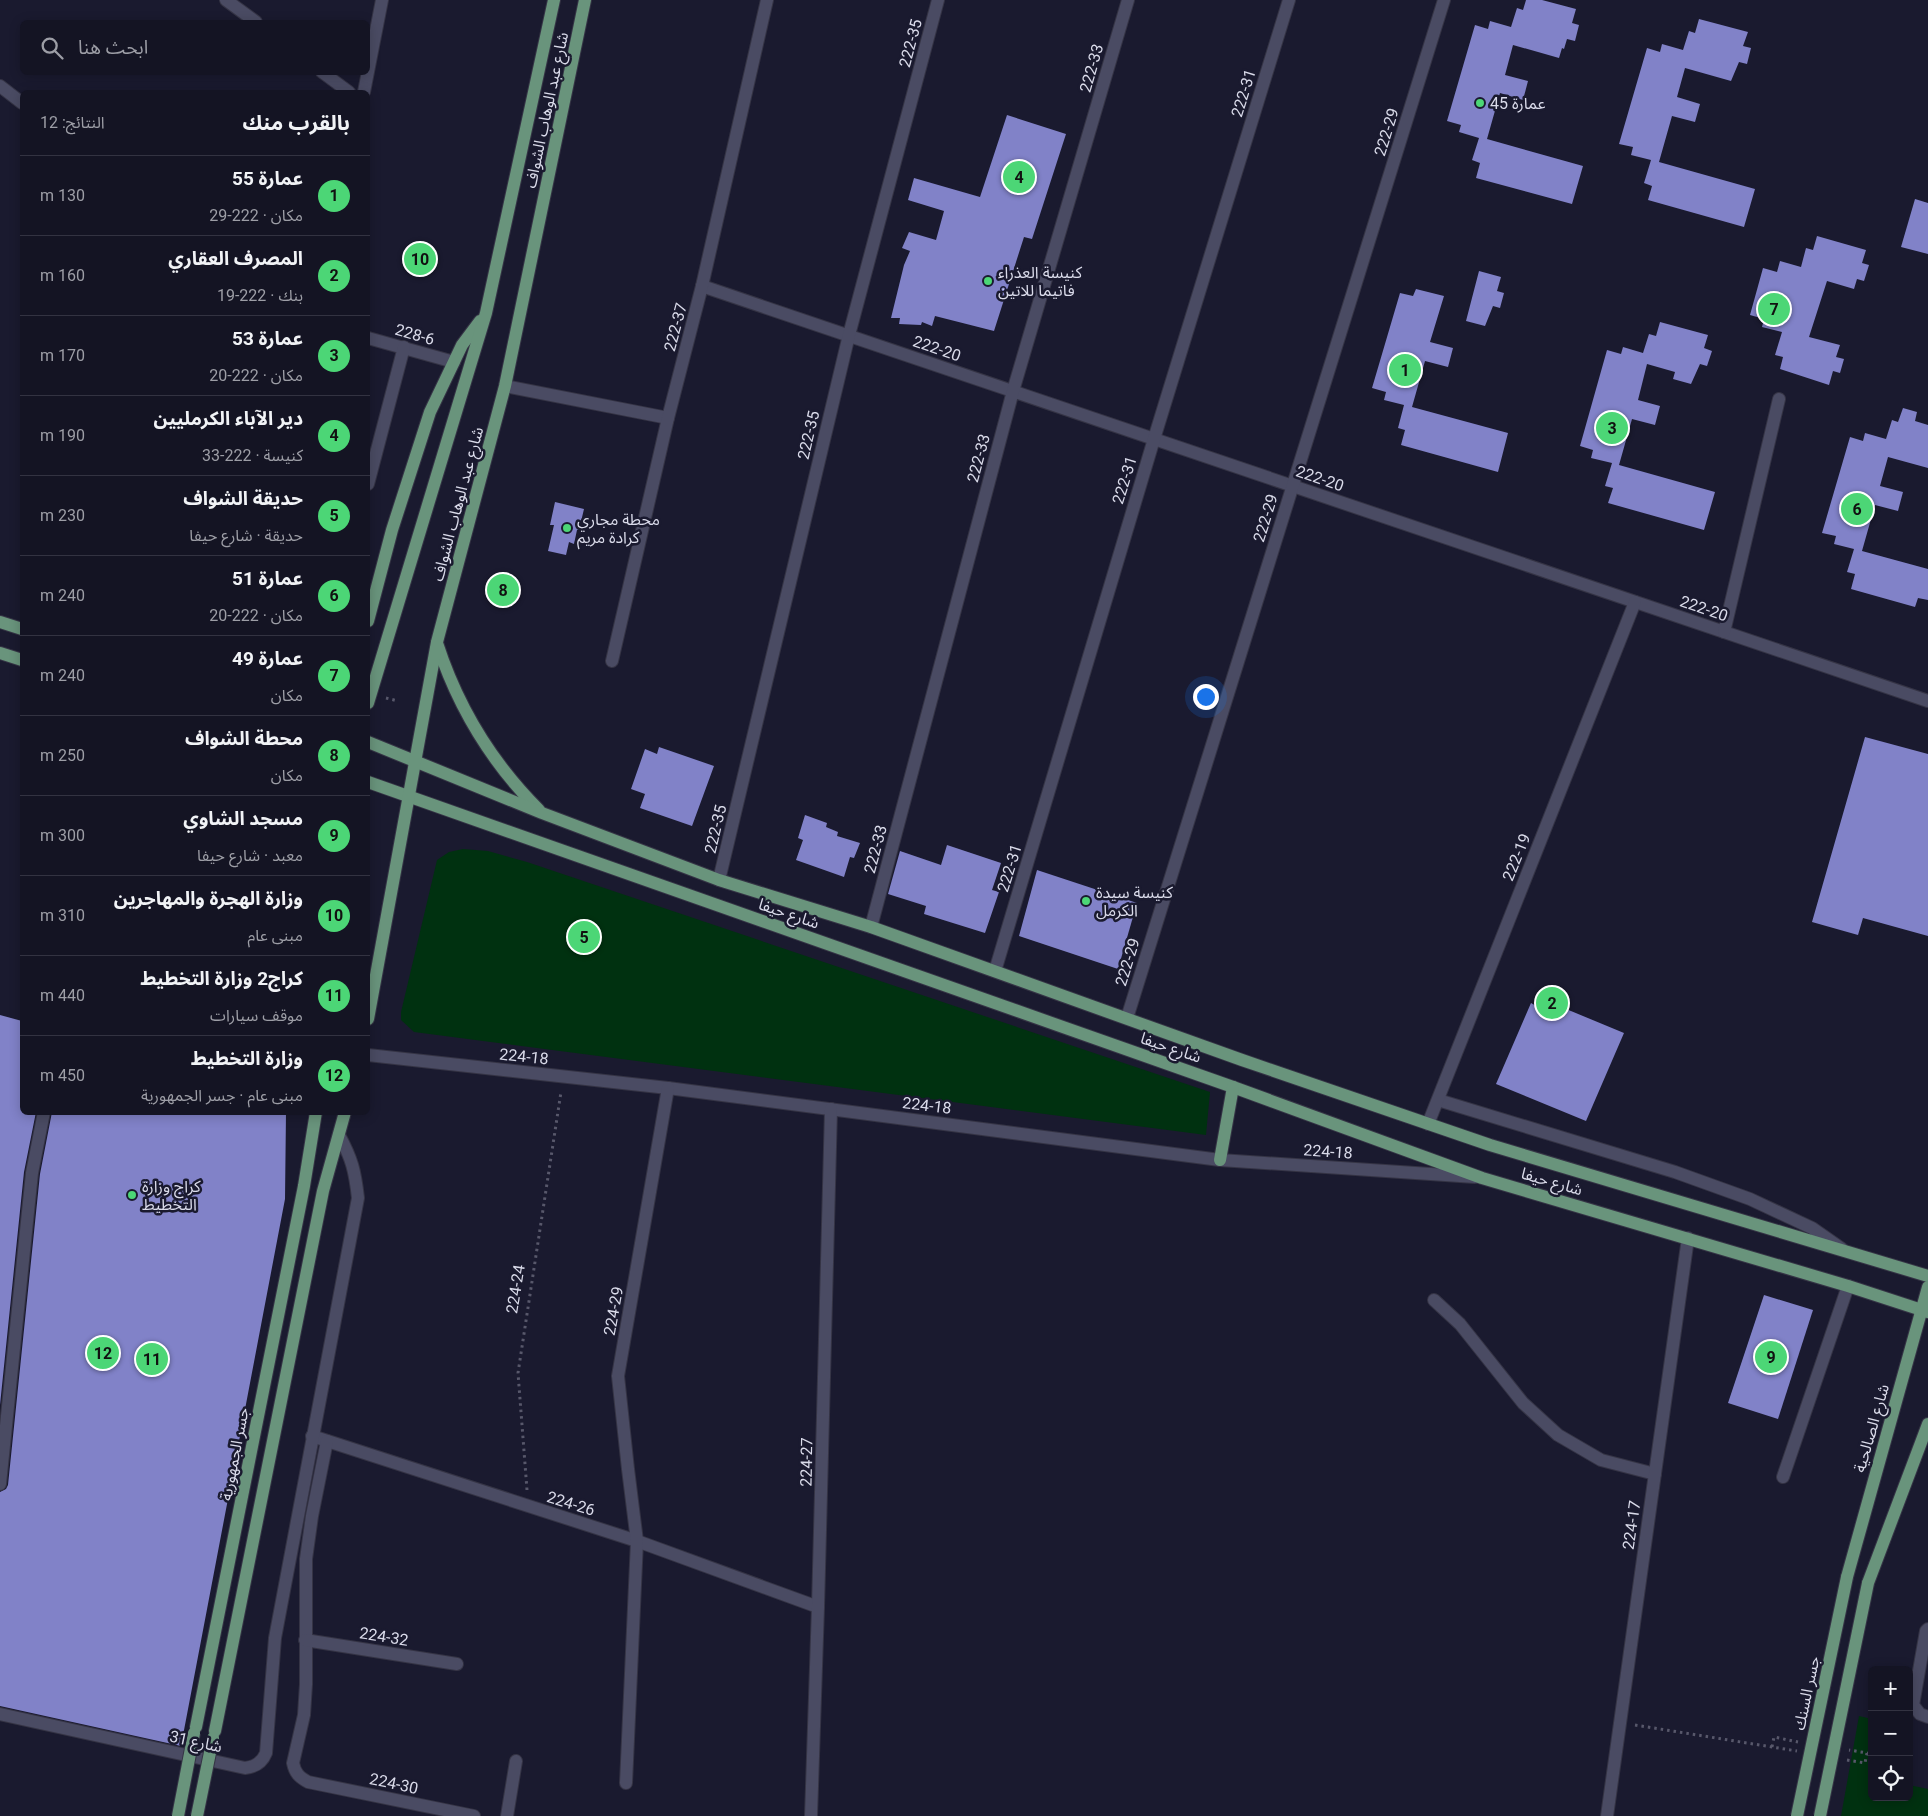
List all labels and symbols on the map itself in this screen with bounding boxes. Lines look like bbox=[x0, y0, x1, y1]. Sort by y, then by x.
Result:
street label: 222-35 bbox=[895, 17, 926, 69]
street label: شارع عبد الوهاب الشواف bbox=[521, 30, 575, 190]
street label: 222-33 bbox=[1076, 42, 1107, 94]
street label: 222-31 bbox=[1227, 67, 1260, 120]
place label: عمارة 45 bbox=[1490, 94, 1546, 113]
marker: عمارة 45 bbox=[1474, 97, 1486, 109]
street label: 222-29 bbox=[1370, 106, 1403, 159]
pin: 4 bbox=[1003, 158, 1035, 196]
pin: 10 bbox=[404, 240, 436, 278]
place label: كنيسة العذراء فاتيما للاتين bbox=[998, 263, 1082, 300]
marker: كنيسة العذراء فاتيما للاتين bbox=[982, 275, 994, 287]
pin: 7 bbox=[1758, 290, 1790, 328]
street label: 222-37 bbox=[660, 301, 691, 353]
street label: 228-6 bbox=[393, 320, 437, 349]
street label: 222-20 bbox=[910, 331, 963, 365]
pin: 1 bbox=[1389, 351, 1421, 389]
street label: 222-35 bbox=[794, 409, 823, 461]
pin: 3 bbox=[1596, 409, 1628, 447]
street label: شارع عبد الوهاب الشواف bbox=[428, 425, 490, 584]
street label: 222-33 bbox=[963, 432, 994, 484]
street label: 222-31 bbox=[1108, 454, 1141, 507]
street label: 222-20 bbox=[1293, 461, 1346, 495]
pin: 6 bbox=[1841, 490, 1873, 528]
street label: 222-29 bbox=[1249, 492, 1282, 545]
place label: محطة مجاري كرادة مريم bbox=[577, 510, 660, 550]
marker: محطة مجاري كرادة مريم bbox=[561, 522, 573, 534]
pin: 8 bbox=[487, 571, 519, 609]
street label: 222-20 bbox=[1677, 591, 1730, 625]
your location bbox=[1193, 684, 1219, 710]
street label: 222-35 bbox=[701, 803, 730, 855]
street label: 222-33 bbox=[860, 823, 891, 875]
street label: 222-19 bbox=[1498, 831, 1535, 884]
street label: 222-31 bbox=[993, 842, 1026, 895]
place label: كنيسة سيدة الكرمل bbox=[1096, 883, 1173, 920]
street label: شارع حيفا bbox=[755, 894, 822, 936]
marker: كنيسة سيدة الكرمل bbox=[1080, 895, 1092, 907]
pin: 5 bbox=[568, 918, 600, 956]
street label: 222-29 bbox=[1111, 936, 1144, 989]
pin: 2 bbox=[1536, 984, 1568, 1022]
street label: شارع حيفا bbox=[1137, 1028, 1204, 1070]
street label: 224-18 bbox=[498, 1044, 550, 1069]
street label: 224-18 bbox=[901, 1093, 953, 1118]
street label: 224-18 bbox=[1303, 1140, 1353, 1163]
street label: شارع حيفا bbox=[1518, 1164, 1585, 1202]
place label: كراج وزارة التخطيط bbox=[142, 1177, 201, 1214]
marker: كراج وزارة التخطيط bbox=[126, 1189, 138, 1201]
street label: 224-24 bbox=[502, 1263, 529, 1315]
street label: 224-29 bbox=[600, 1285, 627, 1337]
pin: 12 bbox=[87, 1334, 119, 1372]
pin: 9 bbox=[1755, 1338, 1787, 1376]
pin: 11 bbox=[136, 1340, 168, 1378]
street label: شارع الصالحية bbox=[1850, 1382, 1896, 1475]
street label: جسر الجمهورية bbox=[216, 1406, 253, 1502]
street label: 224-27 bbox=[797, 1437, 816, 1487]
street label: 224-26 bbox=[544, 1487, 597, 1520]
street label: 224-17 bbox=[1619, 1499, 1644, 1551]
street label: 224-32 bbox=[358, 1623, 410, 1650]
street label: جسر السنك bbox=[1789, 1654, 1824, 1732]
street label: شارع 31 bbox=[167, 1727, 224, 1759]
street label: 224-30 bbox=[368, 1769, 420, 1798]

